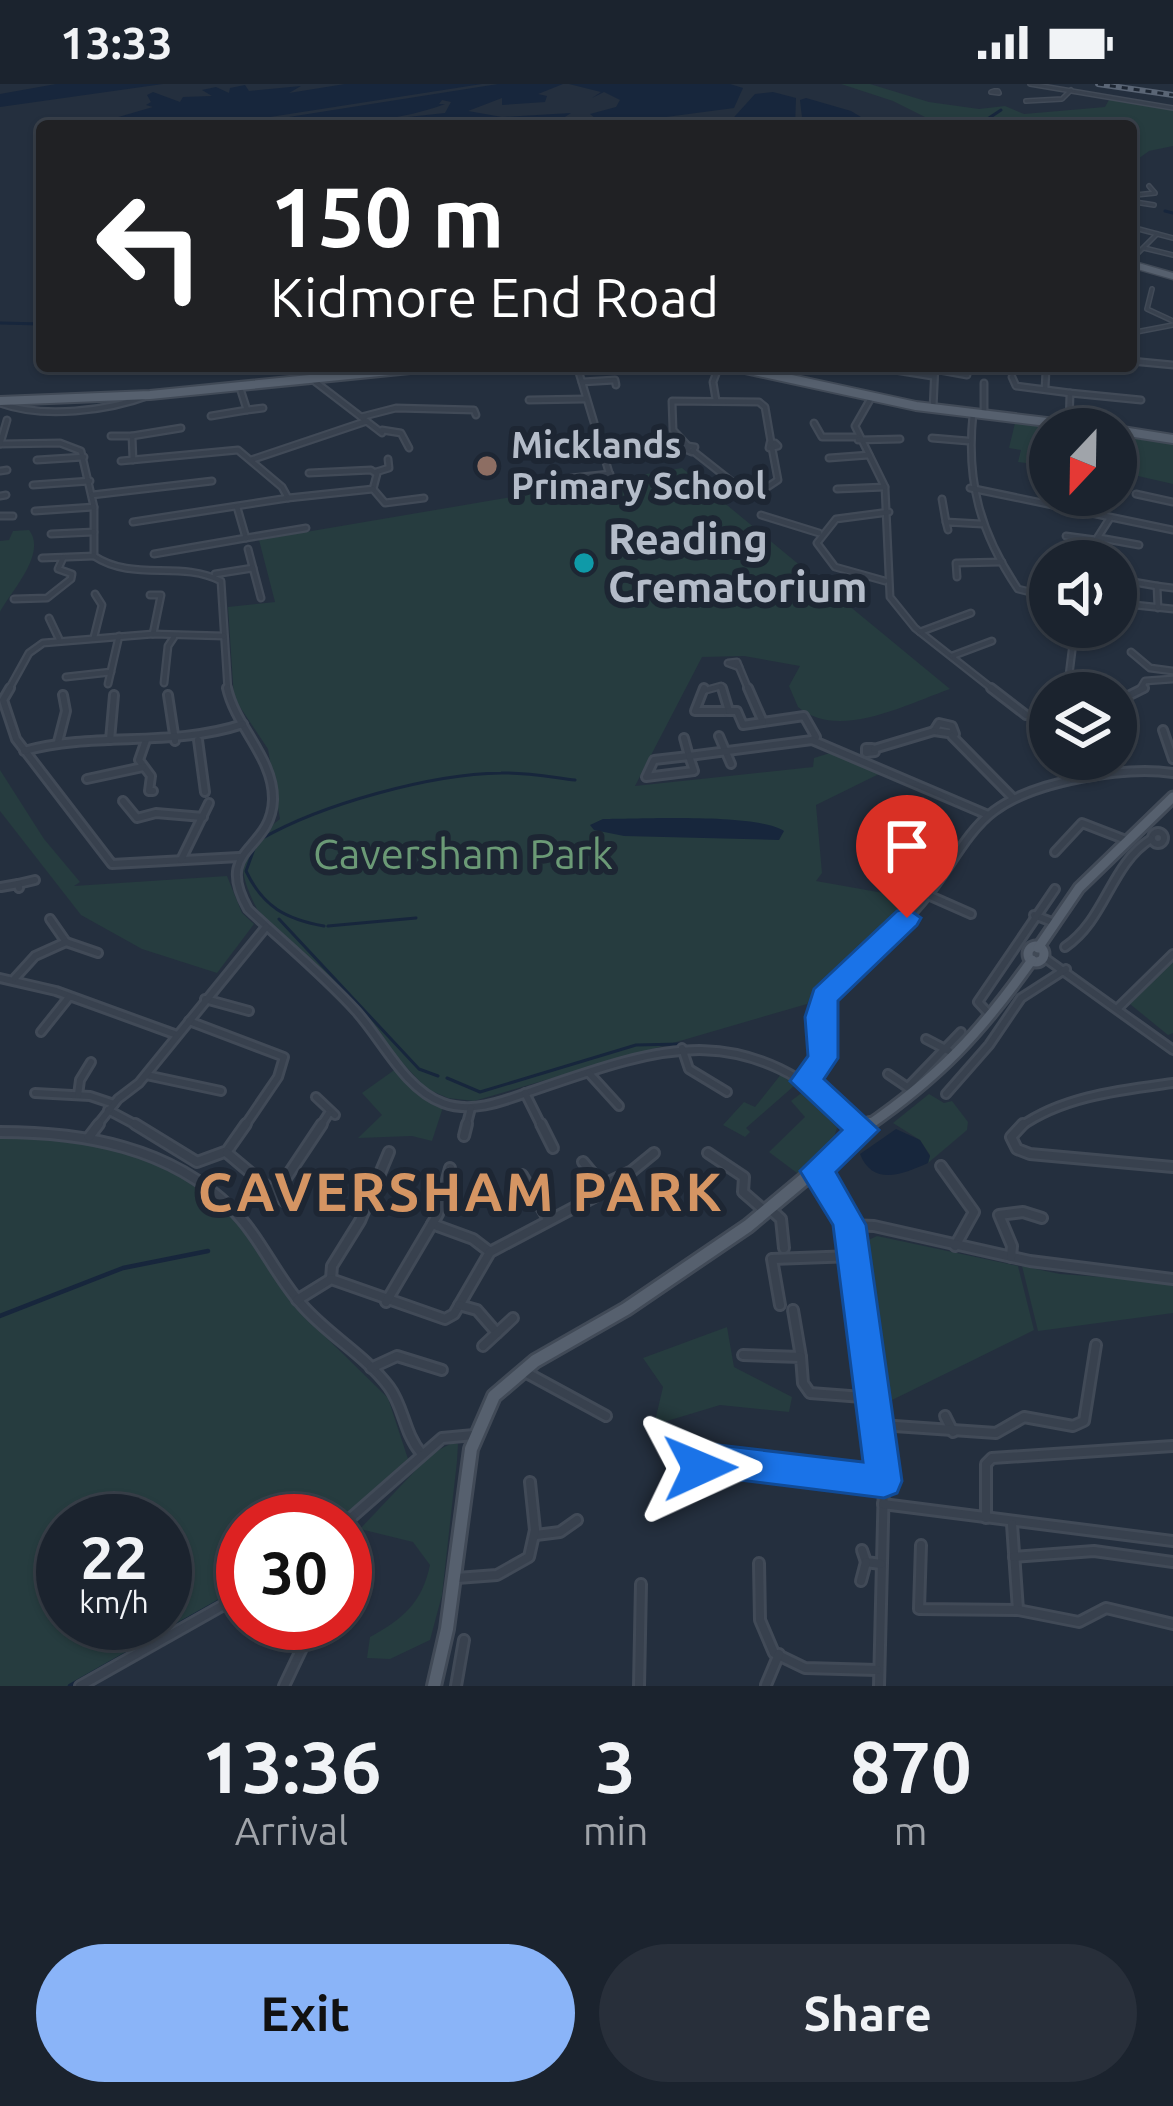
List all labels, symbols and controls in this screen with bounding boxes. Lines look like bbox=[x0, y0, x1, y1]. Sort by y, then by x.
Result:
text: 13:33 bbox=[60, 17, 173, 68]
icon: left bbox=[72, 168, 228, 324]
text: 150 m bbox=[270, 169, 504, 263]
text: Kidmore End Road bbox=[270, 267, 719, 327]
north arrow bbox=[1029, 408, 1137, 516]
map controls bbox=[1029, 408, 1137, 780]
place label: Micklands Primary School bbox=[511, 424, 766, 506]
marker: Micklands Primary School bbox=[474, 453, 500, 479]
place label: Reading Crematorium bbox=[608, 515, 867, 610]
button: sound bbox=[1029, 540, 1137, 648]
marker: Reading Crematorium bbox=[571, 550, 597, 576]
button: layers bbox=[1029, 672, 1137, 780]
pin bbox=[856, 795, 958, 918]
icon: arrive bbox=[874, 813, 940, 879]
park label: Caversham Park bbox=[313, 830, 613, 877]
district label: CAVERSHAM PARK bbox=[198, 1161, 724, 1221]
position arrow bbox=[637, 1405, 763, 1531]
speed limit sign: 30 bbox=[216, 1494, 372, 1650]
text: 22 bbox=[80, 1523, 148, 1590]
text: km/h bbox=[79, 1585, 149, 1619]
text: 13:36 bbox=[201, 1726, 382, 1807]
text: 3 bbox=[595, 1726, 636, 1807]
text: 870 bbox=[850, 1726, 972, 1807]
text: Arrival bbox=[235, 1809, 348, 1852]
text: min bbox=[583, 1809, 648, 1852]
text: m bbox=[894, 1809, 927, 1852]
button: Exit bbox=[36, 1944, 575, 2082]
button: Share bbox=[599, 1944, 1137, 2082]

